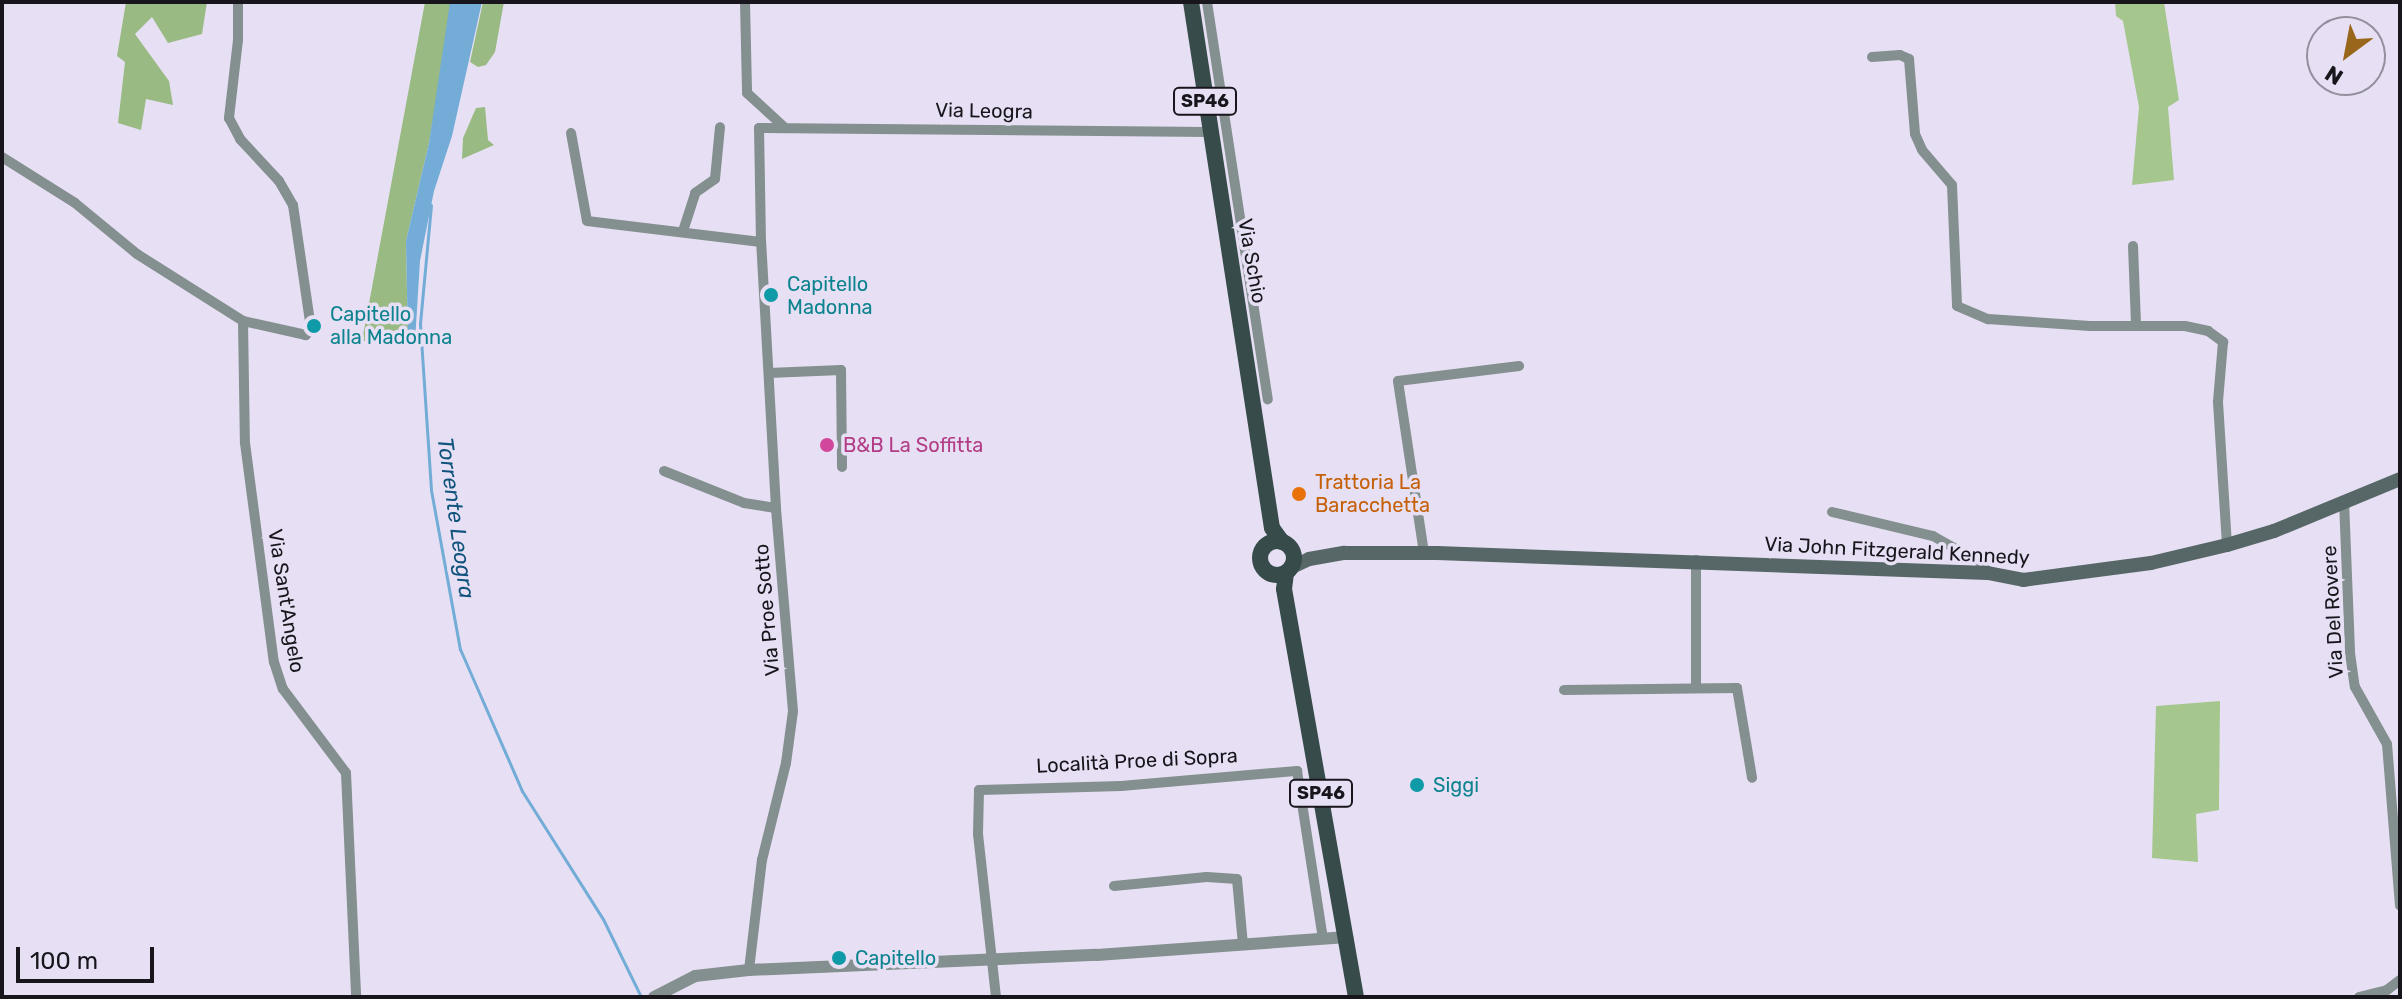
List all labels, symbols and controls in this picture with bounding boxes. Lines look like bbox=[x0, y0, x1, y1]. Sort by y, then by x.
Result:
north arrow bbox=[2306, 16, 2386, 96]
text: N bbox=[2320, 59, 2348, 91]
road number: SP46 bbox=[1173, 87, 1237, 115]
street label: Via Leogra bbox=[935, 98, 1033, 124]
street label: Via Schio bbox=[1233, 217, 1271, 305]
place label: Capitello Madonna bbox=[787, 272, 873, 319]
marker: Capitello Madonna bbox=[762, 286, 780, 304]
place label: Capitello alla Madonna bbox=[330, 302, 452, 349]
marker: Capitello alla Madonna bbox=[305, 317, 323, 335]
place label: B&B La Soffitta bbox=[843, 433, 983, 457]
water label: Torrente Leogra bbox=[432, 436, 480, 600]
marker: B&B La Soffitta bbox=[818, 436, 836, 454]
place label: Trattoria La Baracchetta bbox=[1315, 470, 1430, 517]
marker: Trattoria La Baracchetta bbox=[1290, 485, 1308, 503]
street label: Via Sant'Angelo bbox=[263, 527, 309, 675]
street label: Via John Fitzgerald Kennedy bbox=[1764, 532, 2030, 570]
street label: Via Proe Sotto bbox=[749, 543, 785, 677]
street label: Via Del Rovere bbox=[2318, 545, 2348, 679]
street label: Località Proe di Sopra bbox=[1036, 744, 1238, 778]
place label: Siggi bbox=[1433, 773, 1479, 797]
marker: Siggi bbox=[1408, 776, 1426, 794]
road number: SP46 bbox=[1289, 779, 1353, 807]
scale bar bbox=[20, 931, 158, 981]
place label: Capitello bbox=[855, 946, 936, 970]
text: 100 m bbox=[30, 947, 98, 975]
marker: Capitello bbox=[830, 949, 848, 967]

